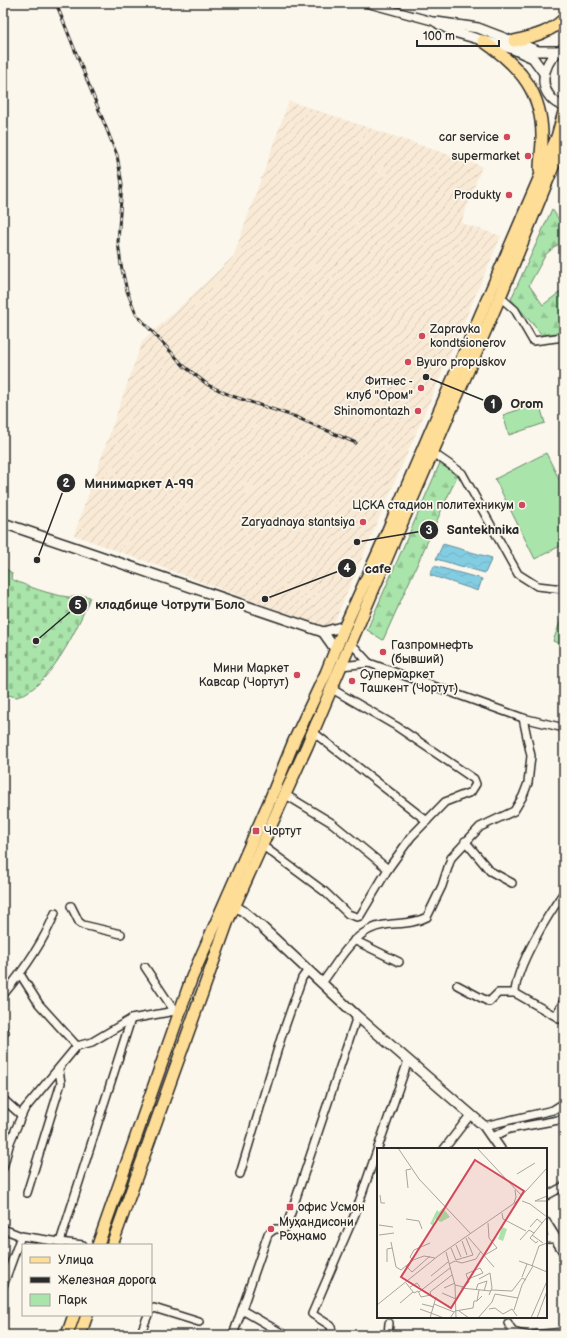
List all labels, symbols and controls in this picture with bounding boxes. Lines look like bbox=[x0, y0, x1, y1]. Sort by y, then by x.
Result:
scale bar bbox=[417, 22, 499, 48]
text: 100 m bbox=[423, 29, 455, 44]
place label: car service bbox=[439, 130, 499, 145]
marker: car service bbox=[502, 132, 512, 142]
place label: supermarket bbox=[451, 149, 520, 164]
marker: supermarket bbox=[523, 151, 533, 161]
place label: Produkty bbox=[454, 188, 502, 203]
marker: Produkty bbox=[504, 190, 514, 200]
place label: Zapravka kondtsionerov bbox=[429, 322, 506, 351]
marker: Zapravka kondtsionerov bbox=[417, 331, 427, 341]
place label: Byuro propuskov bbox=[416, 355, 506, 370]
marker: Byuro propuskov bbox=[403, 357, 413, 367]
place label: Фитнес - клуб "Ором" bbox=[346, 374, 413, 403]
marker: Фитнес - клуб "Ором" bbox=[416, 383, 426, 393]
callout: Orom bbox=[483, 391, 552, 416]
text: Orom bbox=[511, 396, 543, 412]
text: 1 bbox=[490, 397, 496, 412]
place label: Shinomontazh bbox=[334, 404, 410, 419]
marker: Shinomontazh bbox=[413, 406, 423, 416]
callout: Минимаркет А-99 bbox=[56, 471, 202, 496]
text: 2 bbox=[62, 476, 70, 491]
text: Минимаркет А-99 bbox=[84, 476, 194, 492]
place label: ЦСКА стадион политехникум bbox=[352, 498, 514, 513]
marker: ЦСКА стадион политехникум bbox=[517, 500, 527, 510]
place label: Zaryadnaya stantsiya bbox=[240, 515, 355, 530]
marker: Zaryadnaya stantsiya bbox=[358, 517, 368, 527]
callout: Santekhnika bbox=[419, 517, 528, 542]
text: Santekhnika bbox=[447, 522, 519, 538]
text: 3 bbox=[425, 523, 433, 538]
callout: cafe bbox=[337, 556, 399, 581]
text: 4 bbox=[343, 561, 351, 576]
text: cafe bbox=[365, 561, 392, 577]
callout: кладбище Чотрути Боло bbox=[68, 592, 253, 617]
text: кладбище Чотрути Боло bbox=[95, 597, 245, 613]
text: 5 bbox=[75, 598, 82, 613]
place label: Газпромнефть (бывший) bbox=[391, 638, 473, 667]
marker: Газпромнефть (бывший) bbox=[378, 647, 388, 657]
place label: Мини Маркет Кавсар (Чортут) bbox=[199, 661, 289, 690]
place label: Супермаркет Ташкент (Чортут) bbox=[360, 667, 458, 696]
marker: Мини Маркет Кавсар (Чортут) bbox=[292, 670, 302, 680]
marker: Супермаркет Ташкент (Чортут) bbox=[347, 676, 357, 686]
place label: Чортут bbox=[264, 824, 302, 839]
marker: Чортут bbox=[251, 826, 261, 836]
inset map bbox=[377, 1148, 547, 1318]
place label: офис Усмон bbox=[298, 1200, 365, 1215]
marker: офис Усмон bbox=[285, 1202, 295, 1212]
place label: Муҳандисони Роҳнамо bbox=[279, 1215, 354, 1244]
marker: Муҳандисони Роҳнамо bbox=[266, 1224, 276, 1234]
legend bbox=[22, 1244, 152, 1316]
text: Улица bbox=[58, 1253, 94, 1268]
text: Железная дорога bbox=[58, 1273, 156, 1288]
text: Парк bbox=[58, 1293, 88, 1308]

